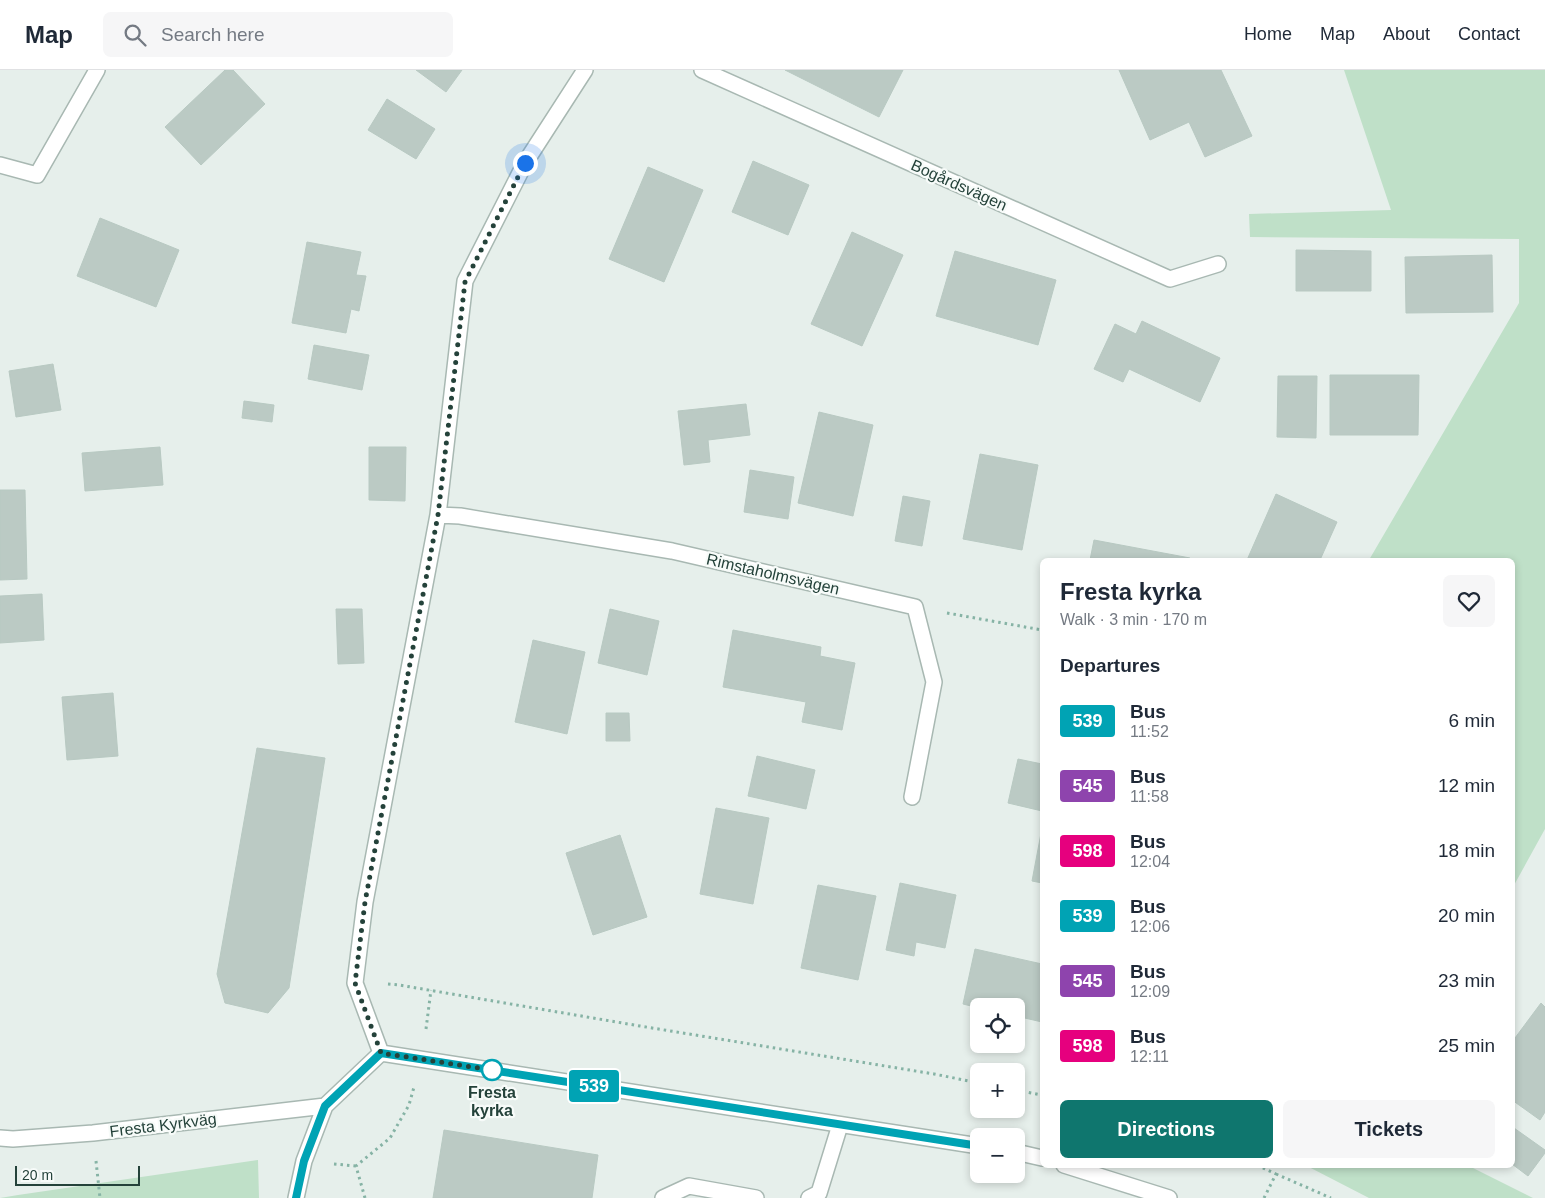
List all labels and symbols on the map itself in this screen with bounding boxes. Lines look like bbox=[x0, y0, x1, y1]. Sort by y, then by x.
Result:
your location bbox=[513, 151, 538, 176]
street label: Bogårdsvägen bbox=[908, 156, 1010, 214]
street label: Rimstaholmsvägen bbox=[705, 550, 841, 598]
marker: Fresta kyrka bbox=[481, 1059, 503, 1081]
line badge: 539 bbox=[565, 1070, 623, 1102]
place label: Fresta kyrka bbox=[468, 1084, 516, 1119]
street label: Fresta Kyrkväg bbox=[109, 1110, 217, 1140]
scale bar bbox=[15, 1163, 140, 1186]

